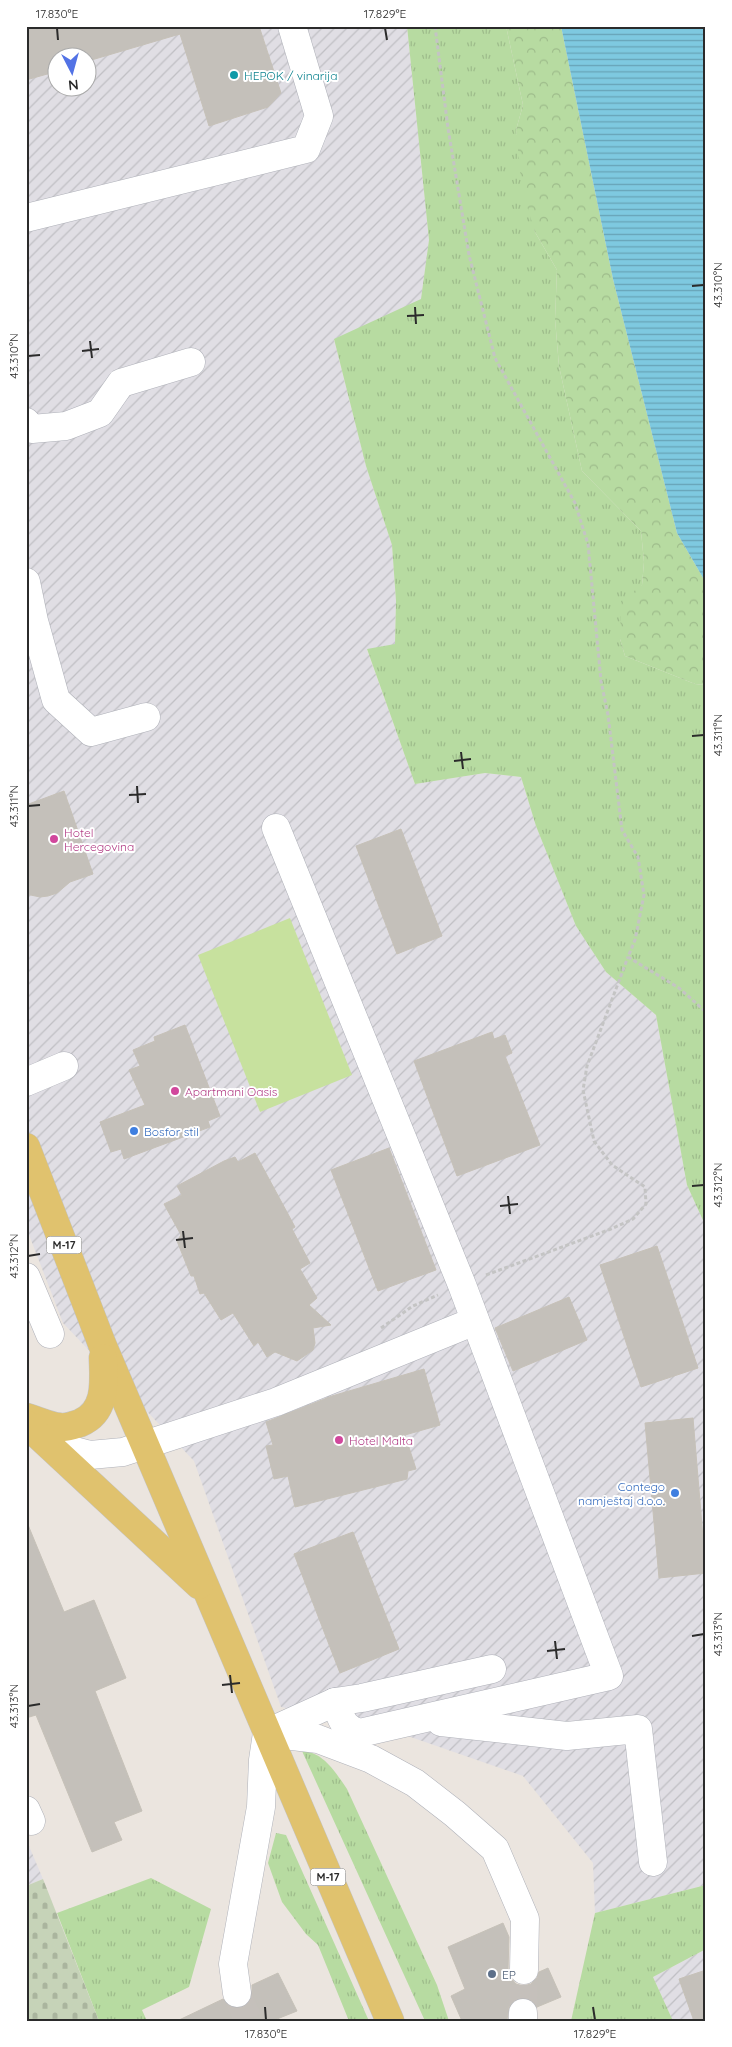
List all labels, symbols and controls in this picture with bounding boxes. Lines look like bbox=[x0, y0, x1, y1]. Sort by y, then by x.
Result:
text: 17.830°E bbox=[36, 6, 79, 21]
text: 17.829°E bbox=[364, 6, 406, 21]
north arrow bbox=[48, 48, 98, 98]
place label: HEPOK / vinarija bbox=[244, 68, 338, 83]
marker: HEPOK / vinarija bbox=[228, 69, 240, 81]
text: N bbox=[67, 75, 79, 94]
text: 43.310°N bbox=[710, 262, 725, 308]
text: 43.310°N bbox=[6, 333, 21, 379]
text: 43.311°N bbox=[710, 714, 725, 756]
text: 43.311°N bbox=[6, 785, 21, 827]
place label: Hotel Hercegovina bbox=[64, 825, 134, 854]
marker: Hotel Hercegovina bbox=[48, 833, 60, 845]
place label: Apartmani Oasis bbox=[185, 1084, 278, 1099]
marker: Apartmani Oasis bbox=[169, 1085, 181, 1097]
place label: Bosfor stil bbox=[144, 1124, 199, 1139]
marker: Bosfor stil bbox=[128, 1125, 140, 1137]
text: 43.312°N bbox=[710, 1163, 725, 1207]
text: 43.312°N bbox=[6, 1234, 21, 1278]
road number: M-17 bbox=[46, 1236, 82, 1254]
place label: Hotel Malta bbox=[349, 1433, 413, 1448]
marker: Hotel Malta bbox=[333, 1434, 345, 1446]
place label: Contego namještaj d.o.o. bbox=[578, 1479, 665, 1508]
marker: Contego namještaj d.o.o. bbox=[669, 1487, 681, 1499]
text: 43.313°N bbox=[710, 1612, 725, 1656]
text: 43.313°N bbox=[6, 1684, 21, 1728]
road number: M-17 bbox=[310, 1868, 346, 1885]
place label: EP bbox=[502, 1967, 516, 1982]
marker: EP bbox=[486, 1968, 498, 1980]
text: 17.830°E bbox=[245, 2026, 288, 2041]
text: 17.829°E bbox=[574, 2026, 616, 2041]

